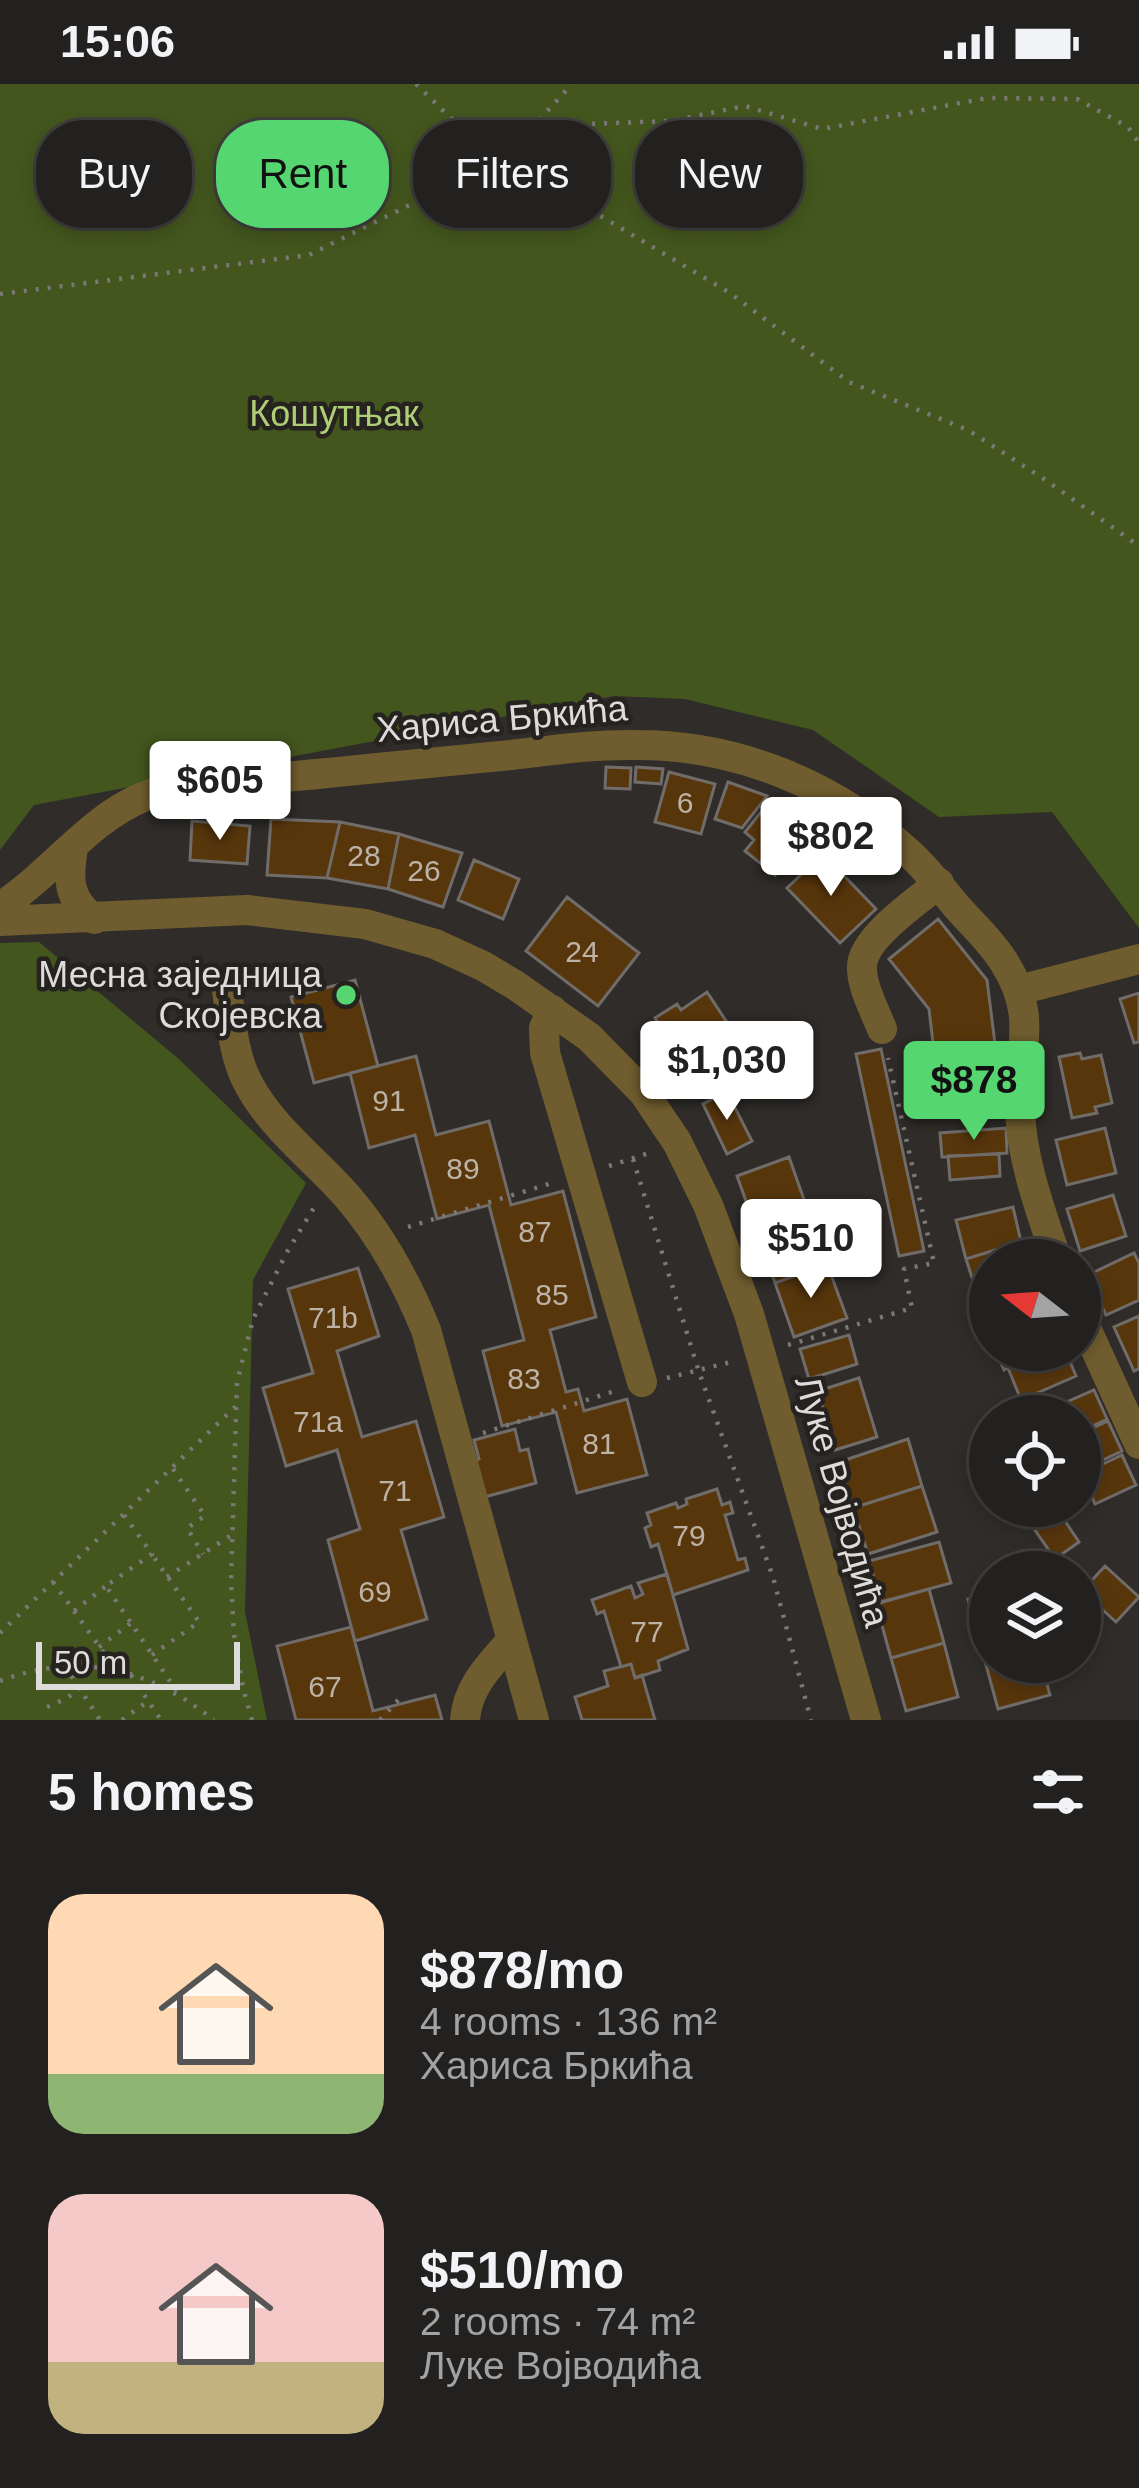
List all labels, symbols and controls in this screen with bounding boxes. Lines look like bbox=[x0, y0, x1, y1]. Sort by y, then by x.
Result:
text: 15:06 bbox=[60, 16, 175, 67]
chip: Buy bbox=[36, 120, 192, 228]
chip: Rent bbox=[216, 120, 389, 228]
chip: Filters bbox=[413, 120, 611, 228]
chip: New bbox=[635, 120, 803, 228]
park label: Кошутњак bbox=[249, 393, 419, 434]
street label: Хариса Бркића bbox=[375, 687, 630, 750]
pin: $605 bbox=[149, 741, 291, 843]
text: $605 bbox=[177, 758, 263, 801]
house number: 6 bbox=[677, 786, 693, 819]
pin: $802 bbox=[760, 797, 902, 899]
text: $802 bbox=[788, 814, 874, 857]
house number: 28 bbox=[347, 839, 381, 872]
house number: 26 bbox=[407, 854, 441, 887]
house number: 24 bbox=[565, 935, 599, 968]
place label: Месна заједница Скојевска bbox=[38, 954, 323, 1036]
marker: Месна заједница Скојевска bbox=[333, 982, 359, 1008]
pin: $1,030 bbox=[629, 1021, 825, 1123]
text: $1,030 bbox=[667, 1038, 787, 1081]
pin: $878 bbox=[903, 1041, 1045, 1143]
text: $878 bbox=[931, 1058, 1017, 1101]
house number: 91 bbox=[372, 1084, 406, 1117]
house number: 89 bbox=[446, 1152, 480, 1185]
pin: $510 bbox=[740, 1199, 882, 1301]
house number: 87 bbox=[518, 1215, 552, 1248]
text: $510 bbox=[768, 1216, 854, 1259]
north arrow bbox=[969, 1239, 1101, 1371]
map controls bbox=[969, 1239, 1101, 1683]
house number: 85 bbox=[535, 1278, 569, 1311]
house number: 71b bbox=[308, 1301, 358, 1334]
house number: 83 bbox=[507, 1362, 541, 1395]
street label: Луке Војводића bbox=[787, 1371, 898, 1632]
button: locate bbox=[969, 1395, 1101, 1527]
house number: 71a bbox=[293, 1405, 343, 1438]
house number: 81 bbox=[582, 1427, 616, 1460]
house number: 71 bbox=[378, 1474, 412, 1507]
house number: 79 bbox=[672, 1519, 706, 1552]
button: layers bbox=[969, 1551, 1101, 1683]
house number: 69 bbox=[358, 1575, 392, 1608]
house number: 77 bbox=[630, 1615, 664, 1648]
scale bar bbox=[36, 1636, 240, 1689]
text: 50 m bbox=[54, 1644, 127, 1681]
house number: 67 bbox=[308, 1670, 342, 1703]
icon: filters bbox=[1025, 1759, 1091, 1825]
text: 5 homes bbox=[48, 1764, 255, 1821]
icon: home bbox=[144, 1942, 288, 2086]
text: $878/mo bbox=[420, 1942, 624, 1999]
text: 4 rooms · 136 m² bbox=[420, 2000, 717, 2043]
text: Хариса Бркића bbox=[420, 2044, 693, 2087]
icon: home bbox=[144, 2242, 288, 2386]
text: $510/mo bbox=[420, 2242, 624, 2299]
text: 2 rooms · 74 m² bbox=[420, 2300, 695, 2343]
text: Луке Војводића bbox=[420, 2344, 701, 2387]

